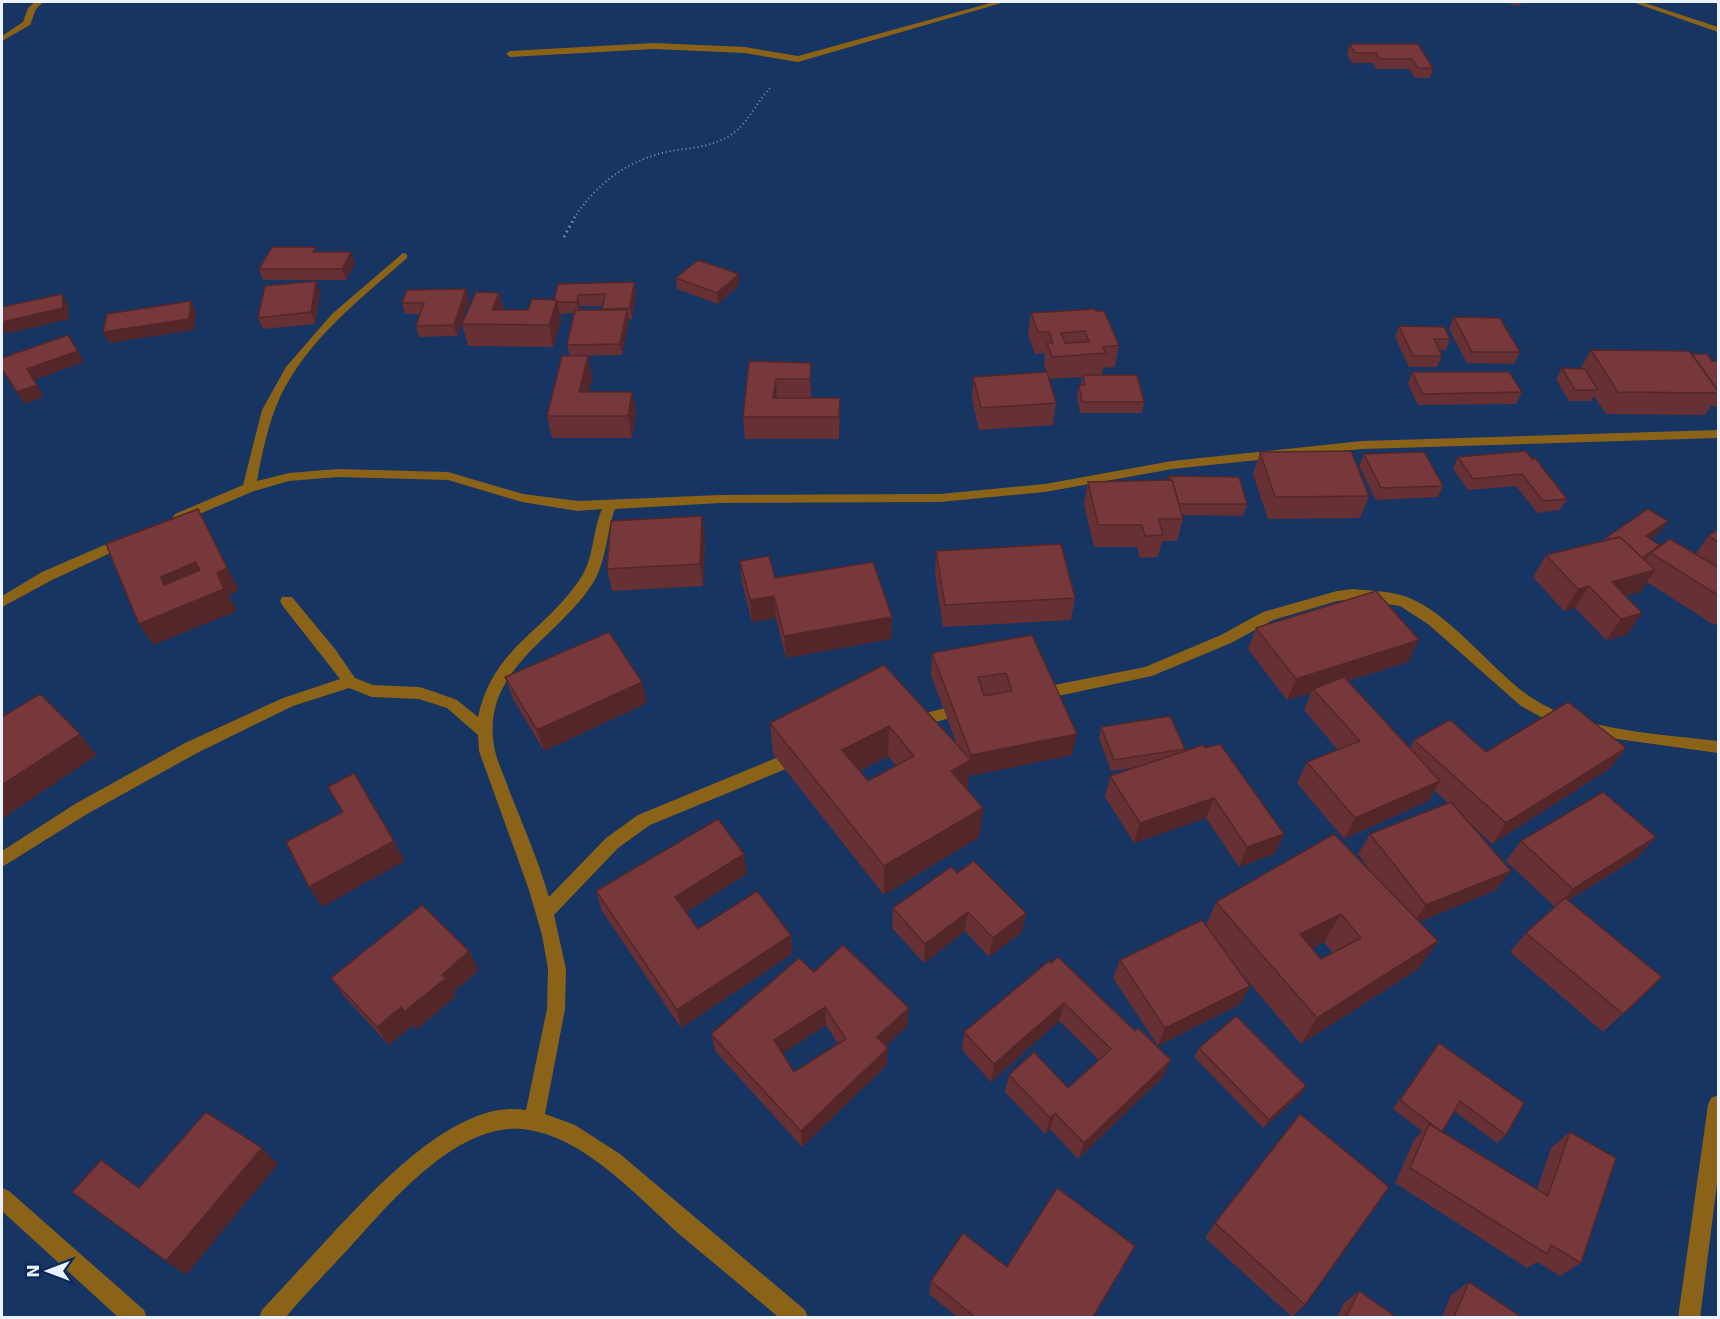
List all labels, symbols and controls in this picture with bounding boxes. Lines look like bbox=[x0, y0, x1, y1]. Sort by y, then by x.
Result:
north arrow bbox=[18, 1241, 78, 1301]
text: N bbox=[24, 1264, 43, 1278]

